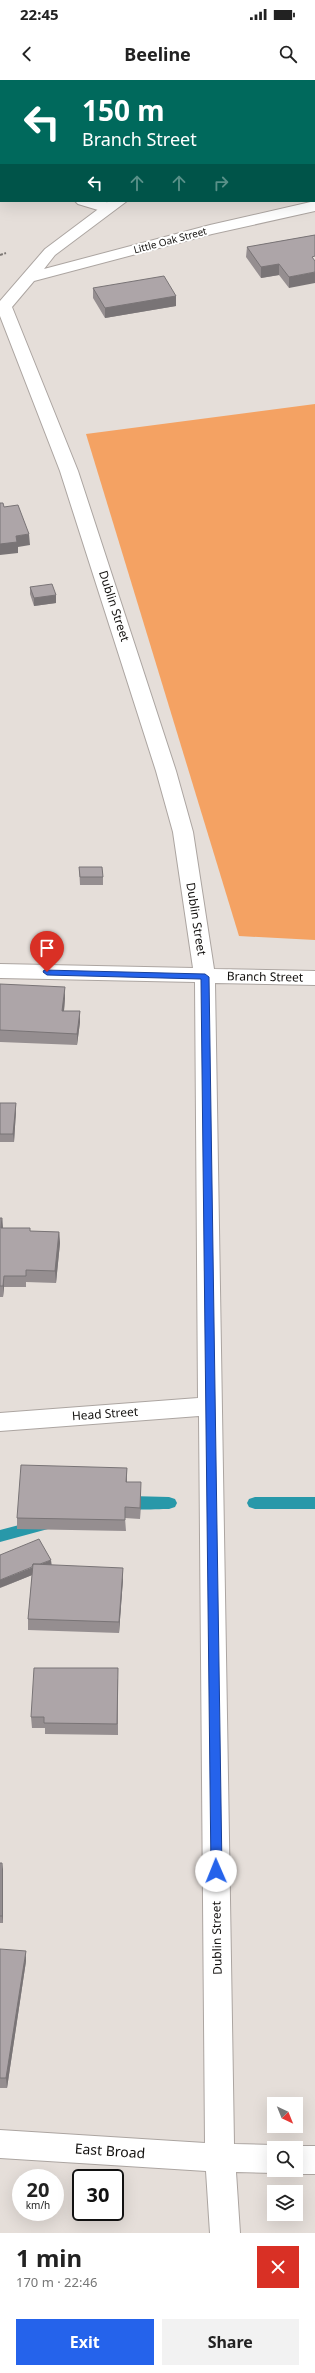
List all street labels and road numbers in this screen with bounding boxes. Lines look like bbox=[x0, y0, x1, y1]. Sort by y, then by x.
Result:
street label: Little Oak Street bbox=[132, 223, 208, 256]
street label: Dublin Street bbox=[95, 568, 134, 644]
street label: Dublin Street bbox=[182, 881, 211, 957]
street label: Branch Street bbox=[227, 967, 304, 986]
street label: Head Street bbox=[71, 1403, 139, 1424]
street label: Dublin Street bbox=[207, 1900, 226, 1975]
street label: East Broad bbox=[74, 2139, 146, 2162]

